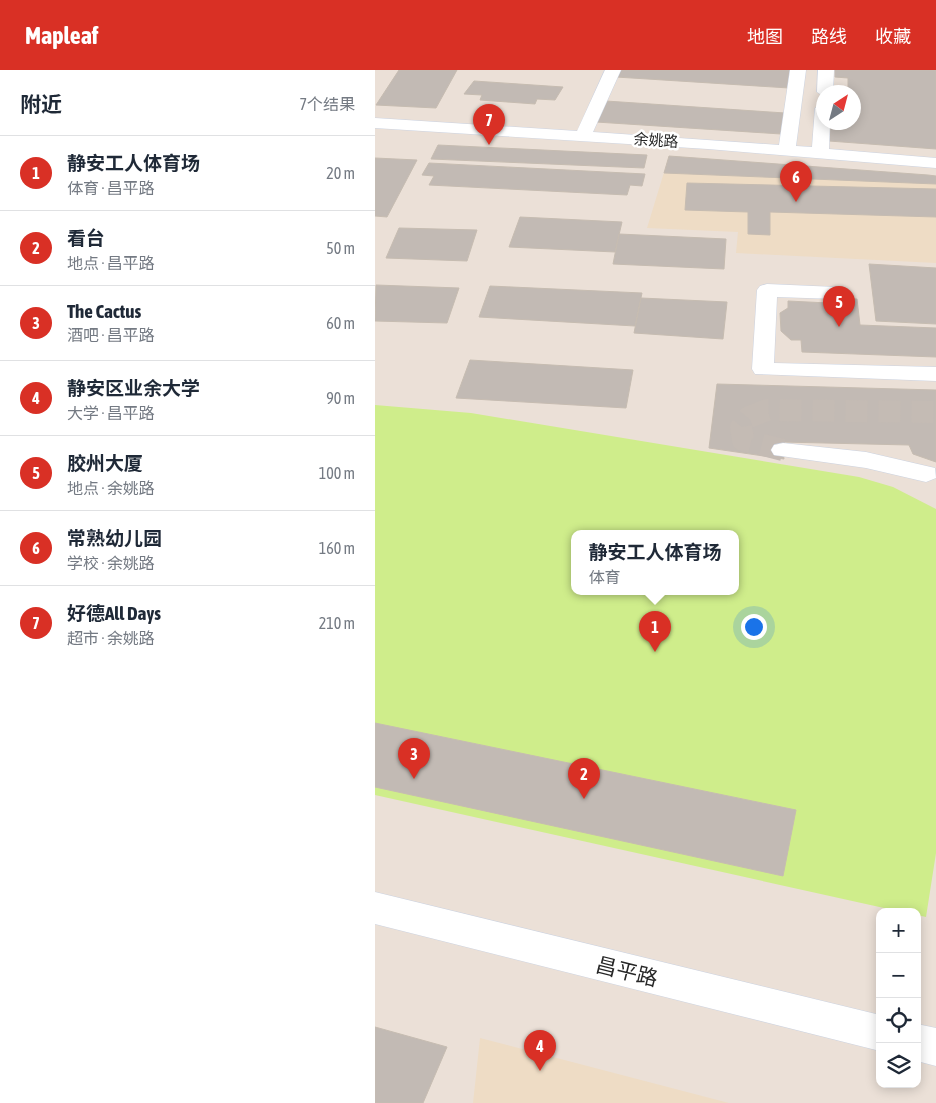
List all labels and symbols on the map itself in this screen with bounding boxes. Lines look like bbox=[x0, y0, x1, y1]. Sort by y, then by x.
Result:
north arrow bbox=[816, 85, 861, 130]
pin: 7 bbox=[473, 104, 505, 145]
street label: 余姚路 bbox=[633, 130, 679, 150]
pin: 6 bbox=[780, 161, 812, 202]
pin: 5 bbox=[823, 286, 855, 327]
pin: 1 bbox=[639, 611, 671, 652]
your location bbox=[741, 614, 767, 640]
pin: 3 bbox=[398, 738, 430, 779]
pin: 2 bbox=[568, 758, 600, 799]
street label: 昌平路 bbox=[594, 952, 660, 990]
pin: 4 bbox=[524, 1030, 556, 1071]

